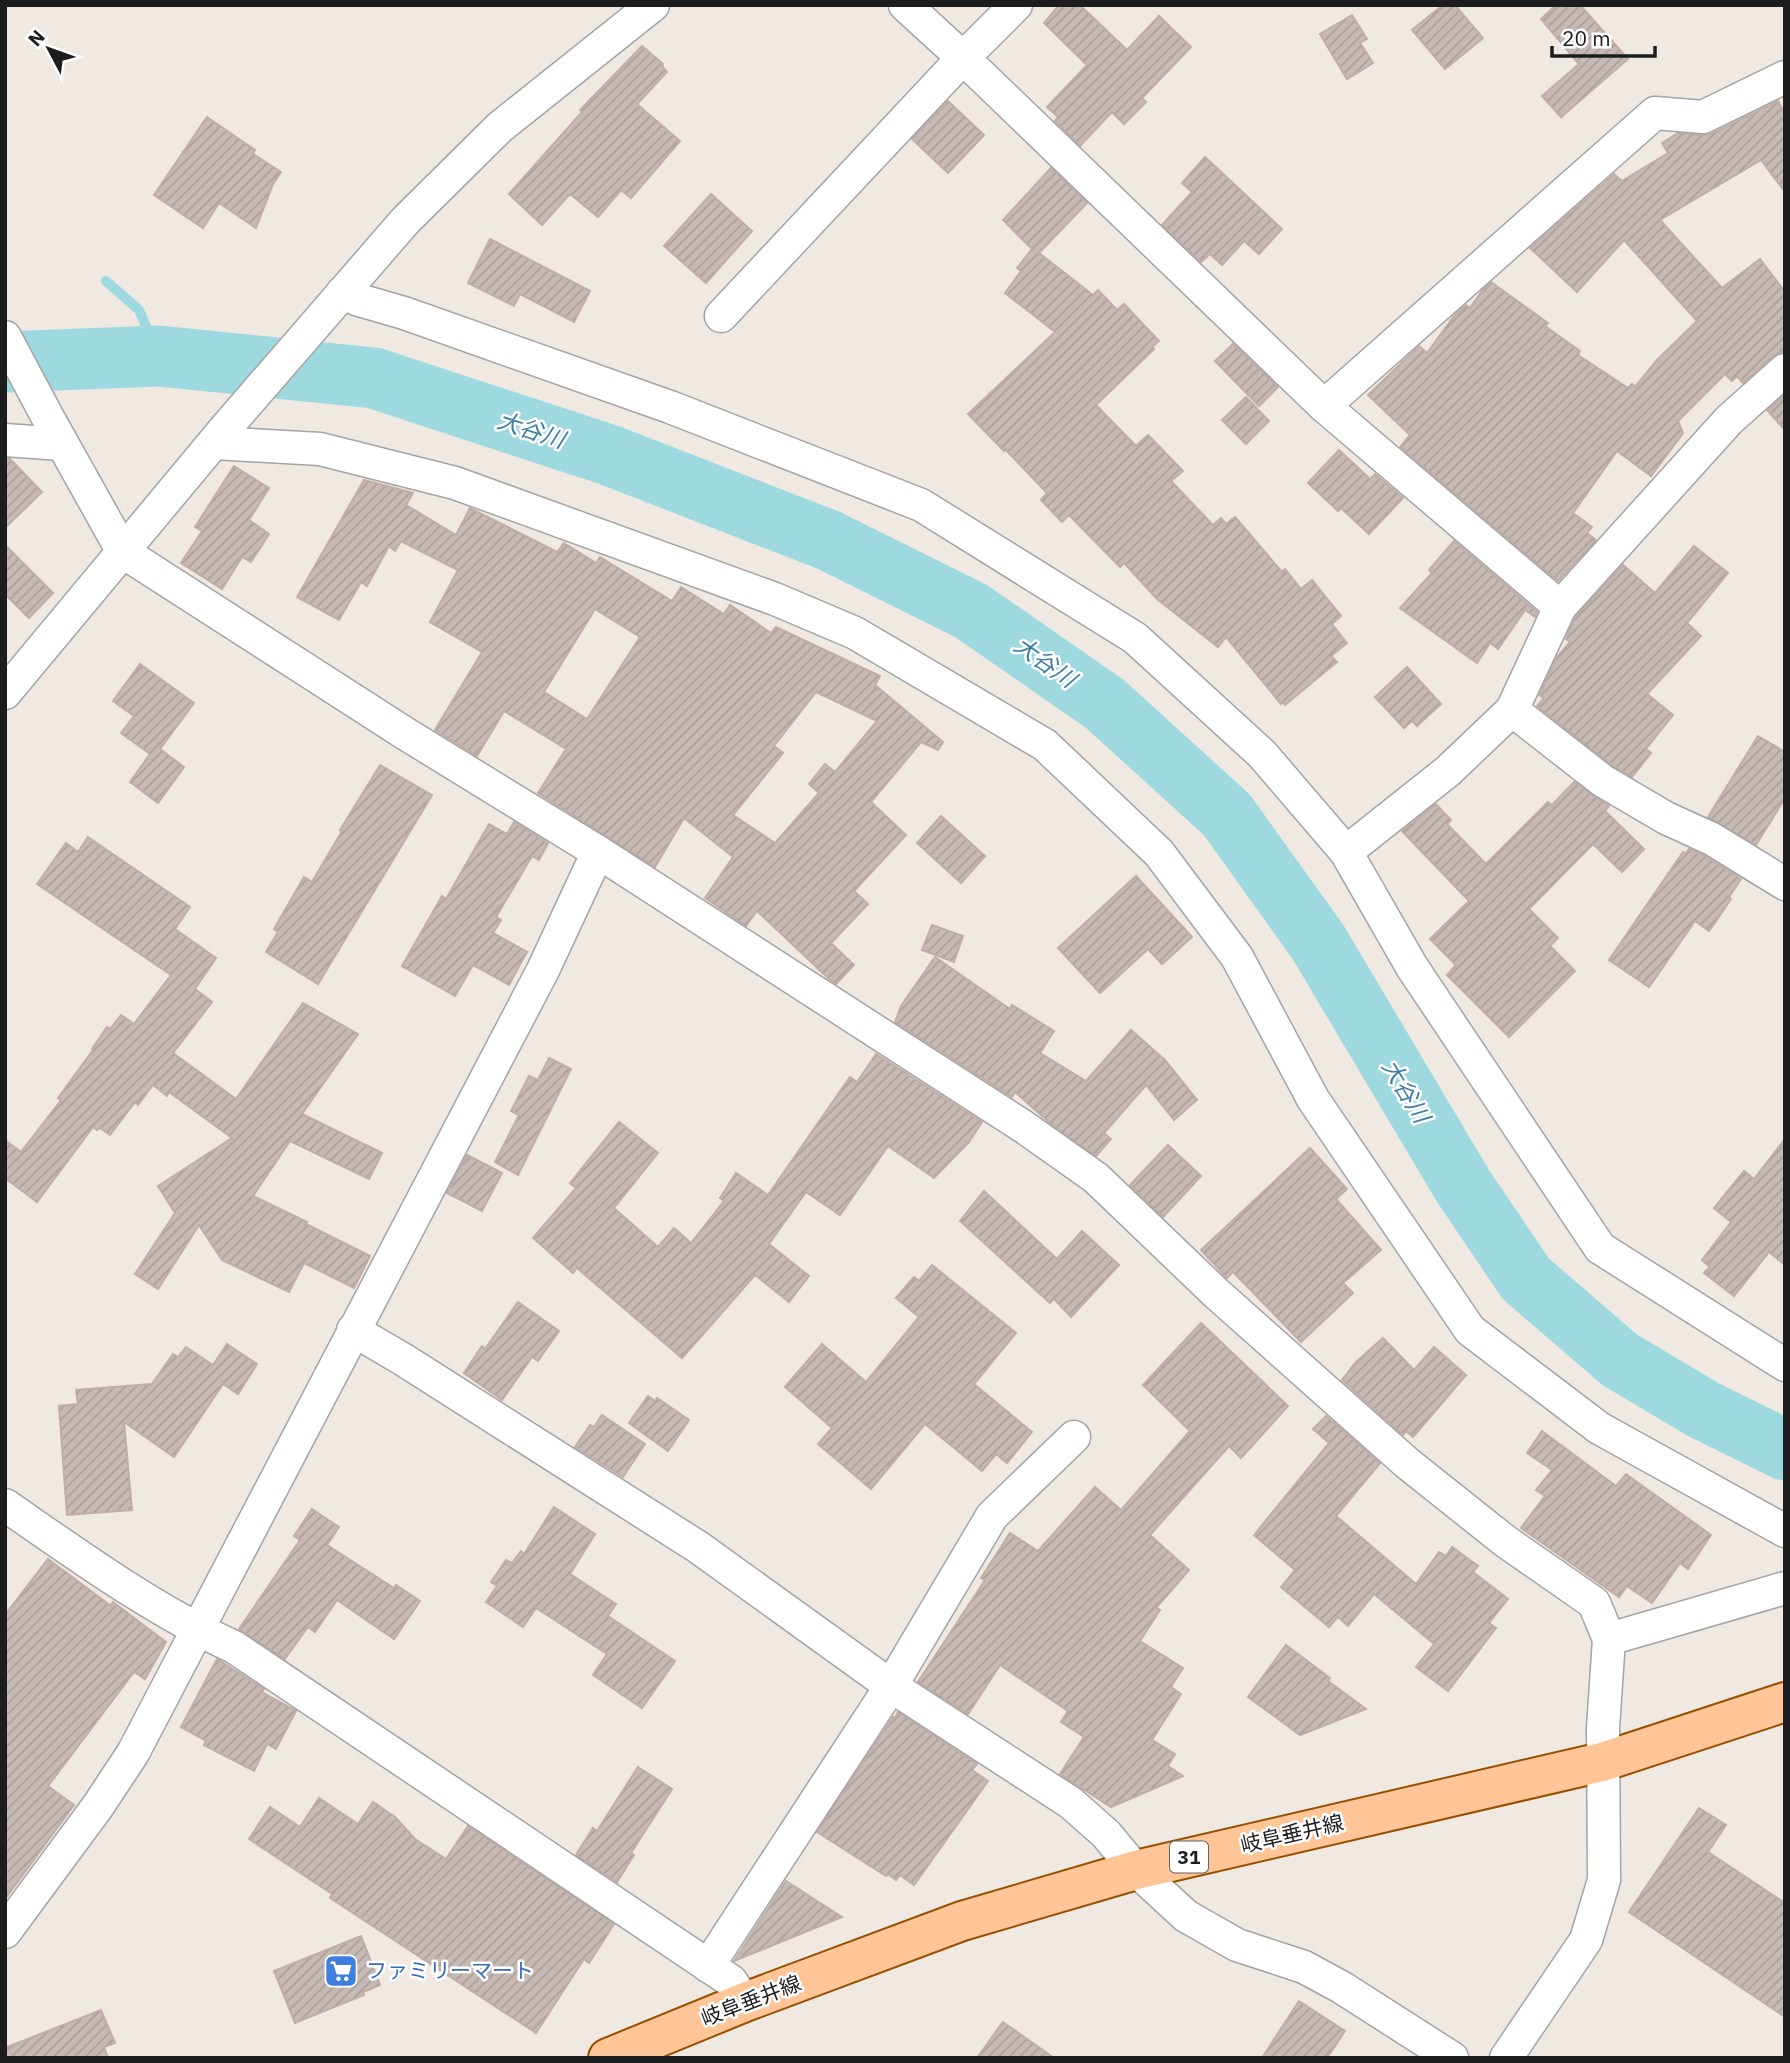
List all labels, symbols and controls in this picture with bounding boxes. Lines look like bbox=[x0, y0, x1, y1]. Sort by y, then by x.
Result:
north arrow bbox=[14, 14, 84, 84]
scale bar bbox=[1552, 14, 1655, 58]
text: 20 m bbox=[1562, 24, 1611, 52]
text: N bbox=[23, 25, 50, 51]
water label: 大谷川 bbox=[494, 404, 572, 455]
water label: 大谷川 bbox=[1009, 629, 1085, 695]
water label: 大谷川 bbox=[1376, 1053, 1439, 1130]
street label: 岐阜垂井線 bbox=[1237, 1808, 1346, 1858]
road number: 31 bbox=[1170, 1842, 1208, 1872]
supermarket icon: ファミリーマート bbox=[322, 1952, 360, 1990]
place label: ファミリーマート bbox=[366, 1956, 534, 1984]
street label: 岐阜垂井線 bbox=[697, 1968, 805, 2032]

